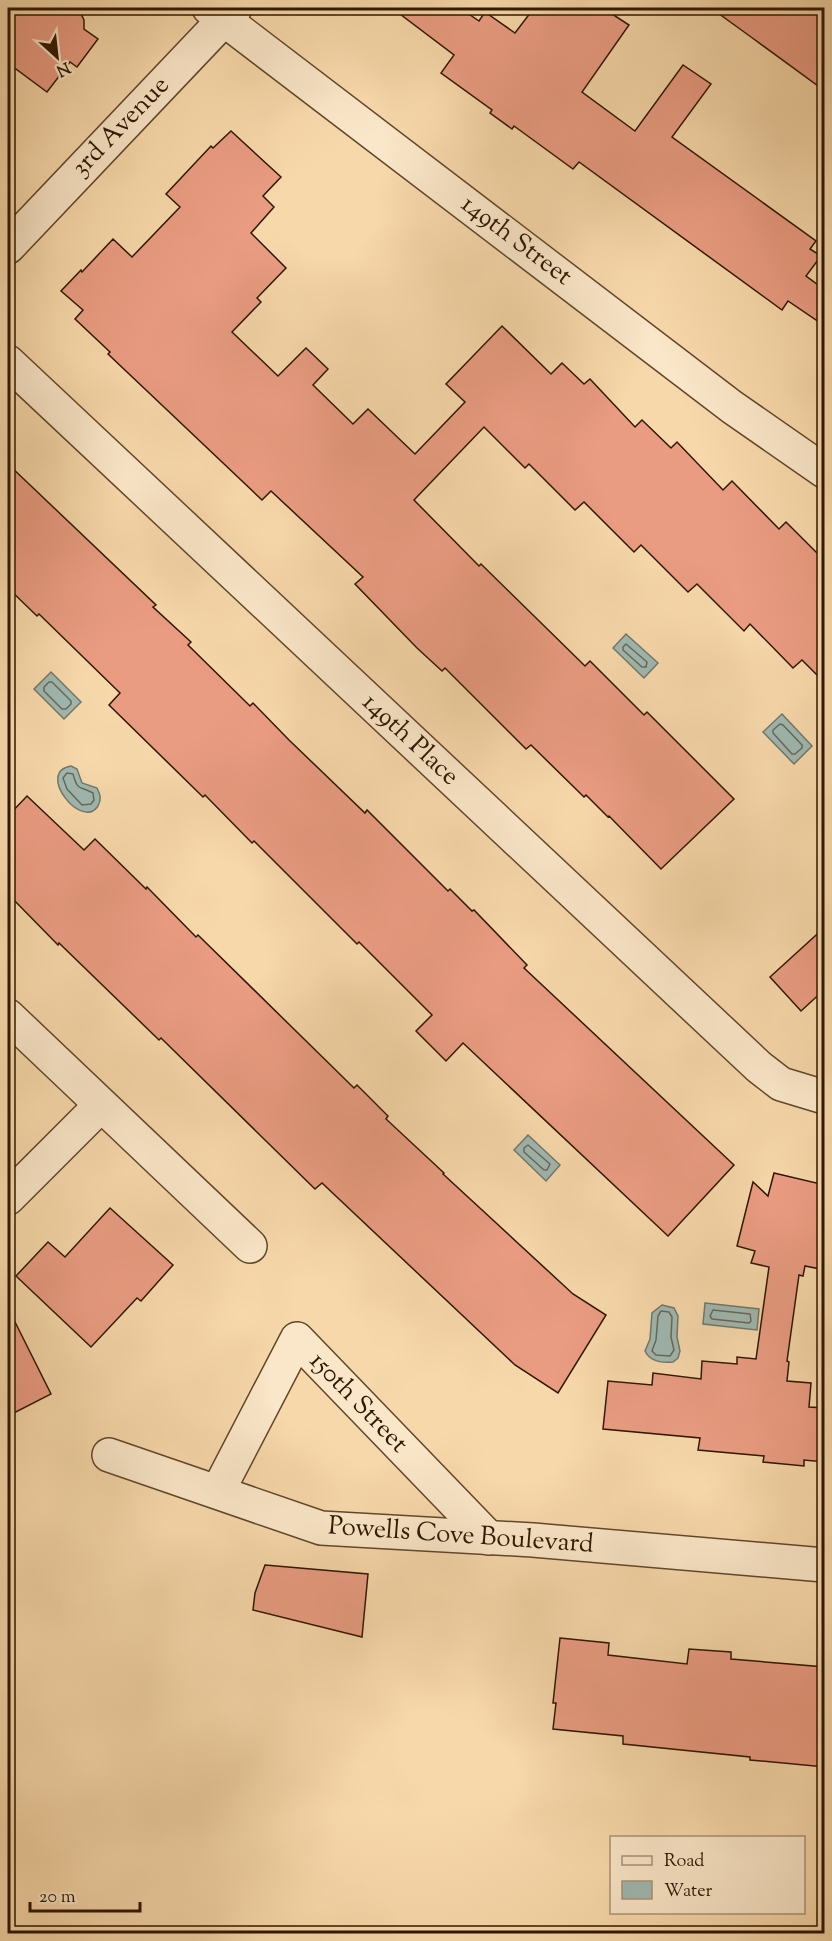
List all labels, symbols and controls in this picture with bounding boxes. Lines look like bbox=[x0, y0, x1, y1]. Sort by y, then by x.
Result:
north arrow bbox=[27, 27, 87, 87]
text: N bbox=[52, 55, 74, 81]
street label: 3rd Avenue bbox=[64, 68, 178, 186]
street label: 149th Street bbox=[453, 187, 580, 295]
street label: 149th Place bbox=[353, 685, 467, 795]
street label: 150th Street bbox=[300, 1344, 416, 1462]
street label: Powells Cove Boulevard bbox=[327, 1508, 595, 1564]
legend bbox=[610, 1836, 805, 1914]
text: Road bbox=[664, 1849, 704, 1875]
scale bar bbox=[30, 1875, 140, 1913]
text: Water bbox=[664, 1879, 713, 1905]
text: 20 m bbox=[39, 1885, 76, 1911]

